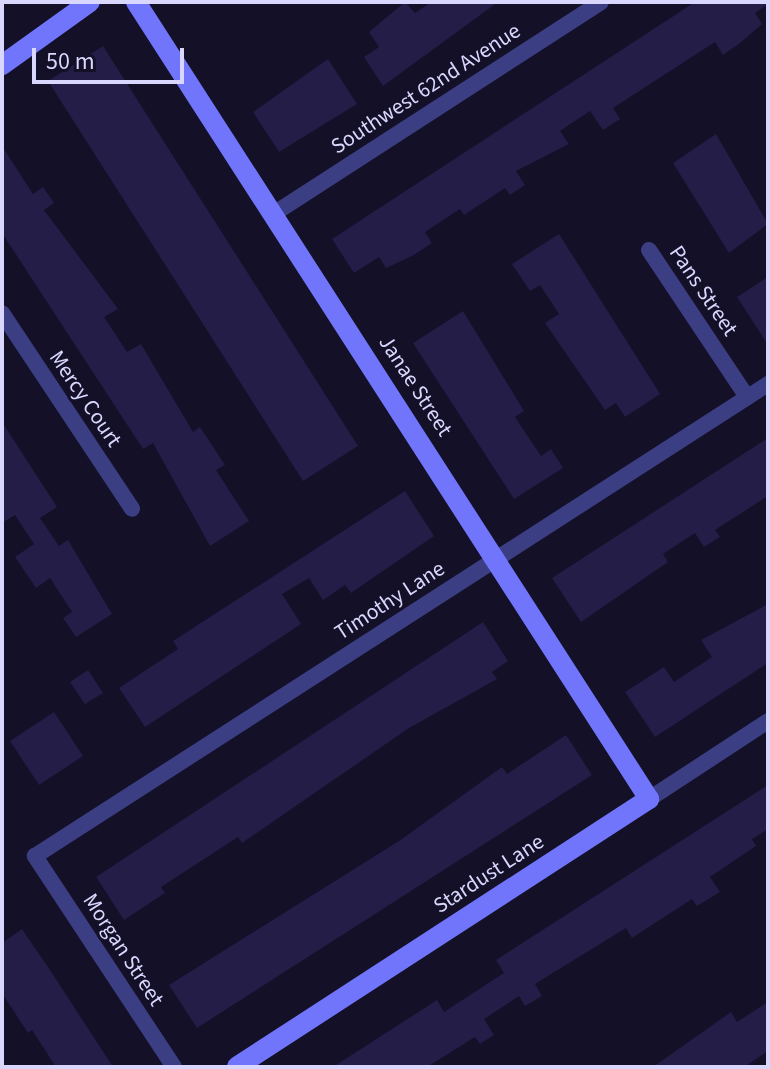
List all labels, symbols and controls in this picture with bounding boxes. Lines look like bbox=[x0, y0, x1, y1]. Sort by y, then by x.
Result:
street label: Southwest 62nd Avenue bbox=[326, 18, 526, 160]
scale bar bbox=[36, 32, 188, 82]
text: 50 m bbox=[46, 44, 95, 79]
street label: Pans Street bbox=[663, 241, 743, 341]
street label: Janae Street bbox=[373, 331, 457, 441]
street label: Mercy Court bbox=[43, 346, 127, 452]
street label: Timothy Lane bbox=[330, 556, 450, 646]
street label: Stardust Lane bbox=[429, 829, 549, 919]
street label: Morgan Street bbox=[77, 889, 169, 1011]

